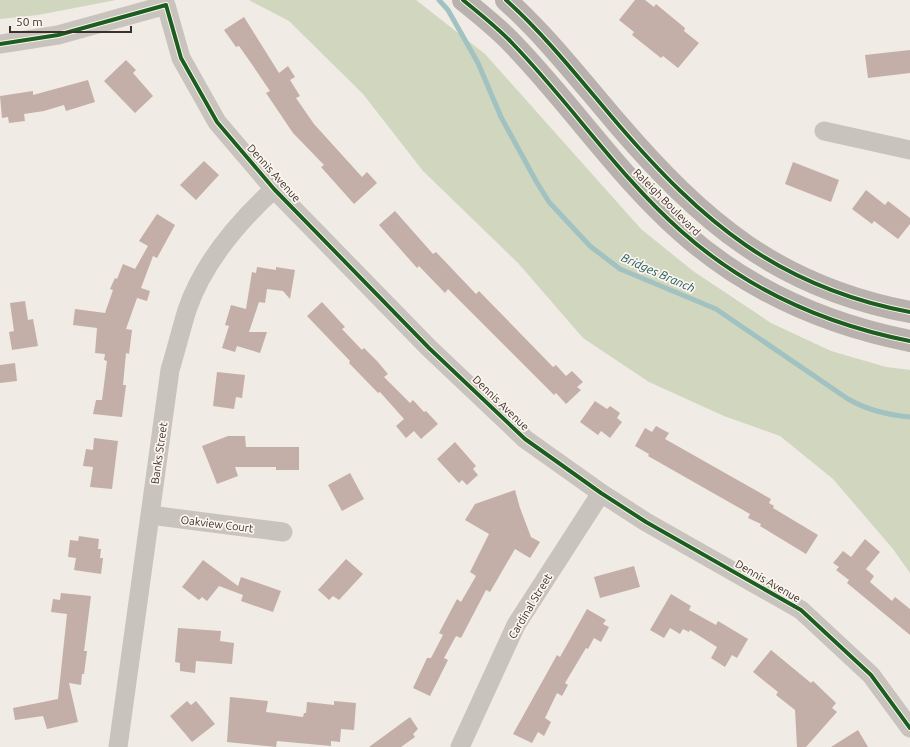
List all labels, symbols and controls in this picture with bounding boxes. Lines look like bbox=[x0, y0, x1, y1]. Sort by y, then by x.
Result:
scale bar bbox=[10, 8, 131, 34]
text: 50 m bbox=[16, 15, 43, 28]
street label: Dennis Avenue bbox=[245, 142, 303, 204]
street label: Raleigh Boulevard bbox=[631, 166, 703, 238]
water label: Bridges Branch bbox=[619, 250, 697, 295]
street label: Dennis Avenue bbox=[470, 373, 532, 433]
street label: Banks Street bbox=[149, 421, 169, 485]
street label: Oakview Court bbox=[180, 514, 255, 534]
street label: Dennis Avenue bbox=[733, 557, 803, 605]
street label: Cardinal Street bbox=[506, 571, 554, 641]

